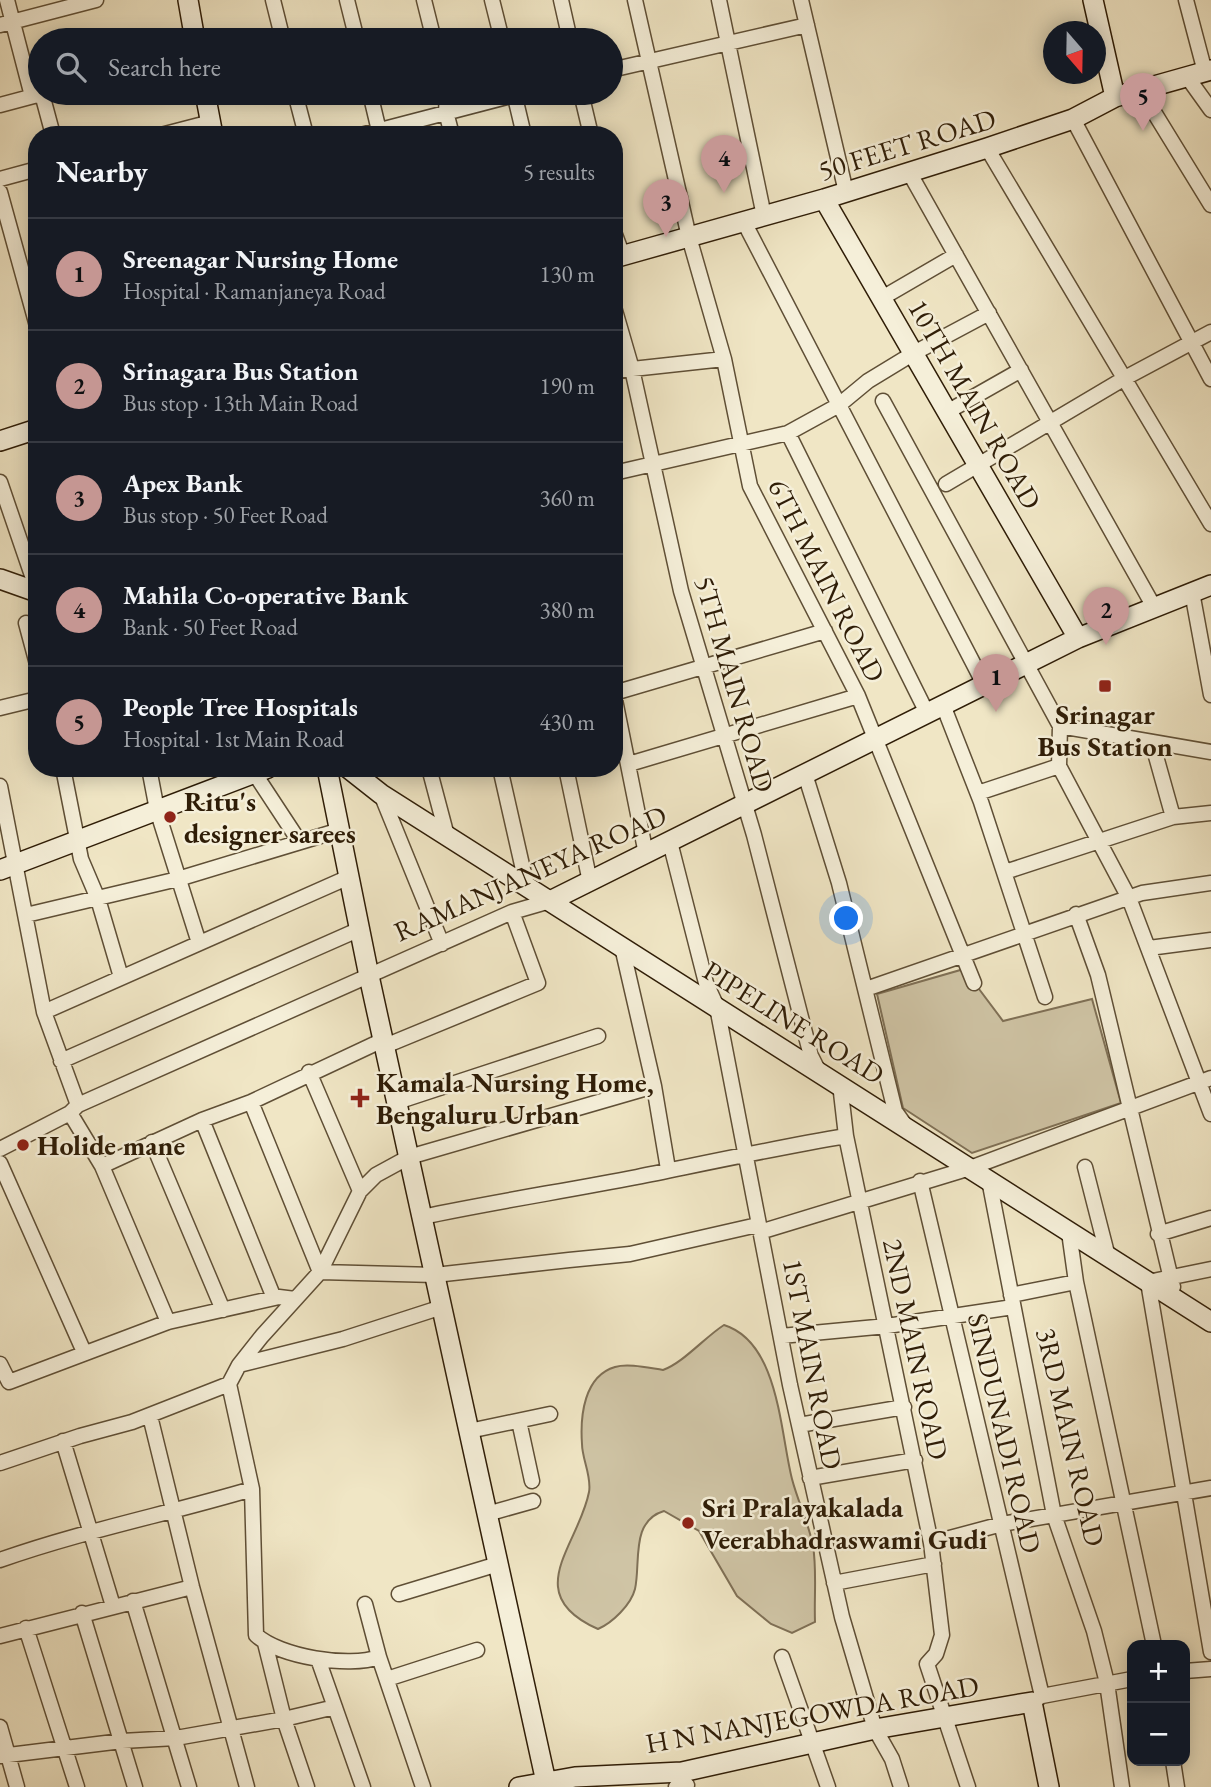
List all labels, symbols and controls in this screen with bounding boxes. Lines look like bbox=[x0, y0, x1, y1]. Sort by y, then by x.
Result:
north arrow bbox=[1043, 21, 1106, 84]
search box bbox=[28, 28, 623, 105]
icon: search bbox=[52, 48, 90, 86]
text: Search here bbox=[108, 50, 221, 84]
pin: 5 bbox=[1120, 73, 1166, 131]
street label: 50 FEET ROAD bbox=[814, 100, 1000, 188]
pin: 4 bbox=[701, 135, 747, 193]
text: Nearby bbox=[56, 152, 148, 191]
text: 5 results bbox=[523, 157, 595, 187]
pin: 3 bbox=[643, 179, 689, 237]
text: Sreenagar Nursing Home bbox=[123, 242, 398, 276]
text: 1 bbox=[73, 259, 85, 289]
text: 130 m bbox=[539, 259, 595, 289]
text: Hospital · Ramanjaneya Road bbox=[123, 276, 386, 306]
street label: 10TH MAIN ROAD bbox=[900, 292, 1050, 516]
text: Srinagara Bus Station bbox=[123, 354, 358, 388]
text: 2 bbox=[73, 371, 85, 401]
text: 190 m bbox=[539, 371, 595, 401]
text: Bus stop · 13th Main Road bbox=[123, 388, 358, 418]
text: Apex Bank bbox=[123, 466, 242, 500]
street label: 6TH MAIN ROAD bbox=[760, 472, 894, 688]
text: 3 bbox=[73, 483, 85, 513]
text: 360 m bbox=[539, 483, 595, 513]
text: Bus stop · 50 Feet Road bbox=[123, 500, 328, 530]
street label: 5TH MAIN ROAD bbox=[687, 572, 783, 796]
text: Mahila Co-operative Bank bbox=[123, 578, 408, 612]
pin: 2 bbox=[1083, 587, 1129, 645]
text: 4 bbox=[73, 595, 85, 625]
text: 380 m bbox=[539, 595, 595, 625]
text: Bank · 50 Feet Road bbox=[123, 612, 298, 642]
pin: 1 bbox=[973, 654, 1019, 712]
marker: Srinagar Bus Station bbox=[1097, 678, 1113, 694]
text: People Tree Hospitals bbox=[123, 690, 358, 724]
place label: Srinagar Bus Station bbox=[1038, 696, 1173, 764]
text: 5 bbox=[73, 707, 85, 737]
text: 430 m bbox=[539, 707, 595, 737]
text: Hospital · 1st Main Road bbox=[123, 724, 344, 754]
place label: Ritu's designer sarees bbox=[184, 783, 356, 851]
street label: RAMANJANEYA ROAD bbox=[388, 797, 672, 949]
marker: Ritu's designer sarees bbox=[162, 809, 178, 825]
your location bbox=[829, 901, 863, 935]
street label: PIPELINE ROAD bbox=[697, 952, 891, 1092]
place label: Kamala Nursing Home, Bengaluru Urban bbox=[376, 1064, 654, 1132]
marker: Kamala Nursing Home, Bengaluru Urban bbox=[350, 1088, 370, 1108]
place label: Holide mane bbox=[37, 1127, 185, 1163]
marker: Holide mane bbox=[15, 1137, 31, 1153]
street label: 2ND MAIN ROAD bbox=[875, 1235, 957, 1463]
street label: 1ST MAIN ROAD bbox=[775, 1256, 851, 1472]
street label: SINDUNADI ROAD bbox=[960, 1309, 1050, 1557]
street label: 3RD MAIN ROAD bbox=[1028, 1324, 1114, 1550]
place label: Sri Pralayakalada Veerabhadraswami Gudi bbox=[702, 1489, 987, 1557]
marker: Sri Pralayakalada Veerabhadraswami Gudi bbox=[680, 1515, 696, 1531]
map controls bbox=[1127, 1640, 1190, 1766]
button: + bbox=[1127, 1640, 1190, 1703]
street label: H N NANJEGOWDA ROAD bbox=[643, 1667, 981, 1761]
button: − bbox=[1127, 1703, 1190, 1766]

